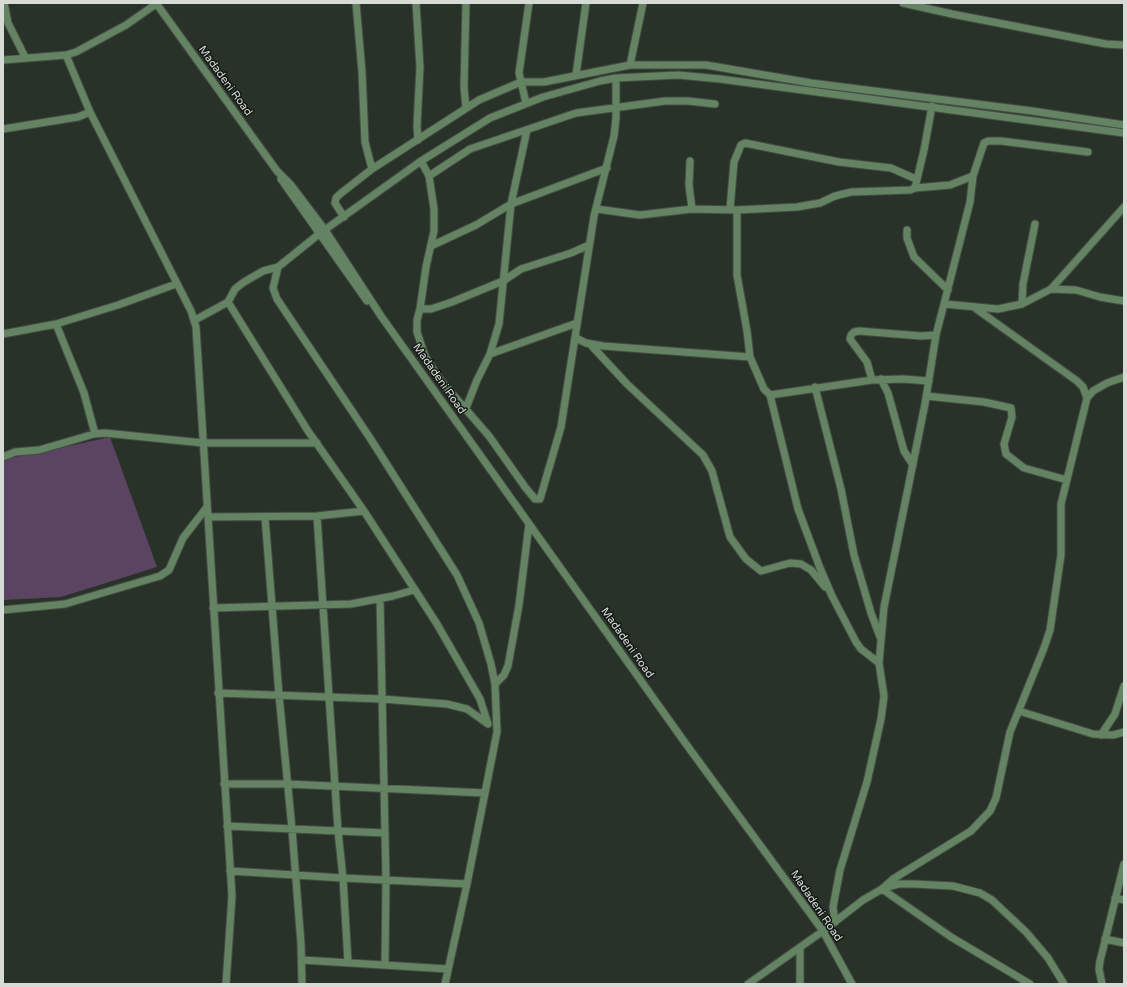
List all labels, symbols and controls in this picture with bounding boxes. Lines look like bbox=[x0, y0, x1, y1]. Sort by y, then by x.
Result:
street label: Madadeni Road bbox=[195, 44, 255, 118]
street label: Madadeni Road bbox=[410, 341, 468, 417]
street label: Madadeni Road bbox=[598, 605, 656, 681]
street label: Madadeni Road bbox=[787, 868, 845, 944]

